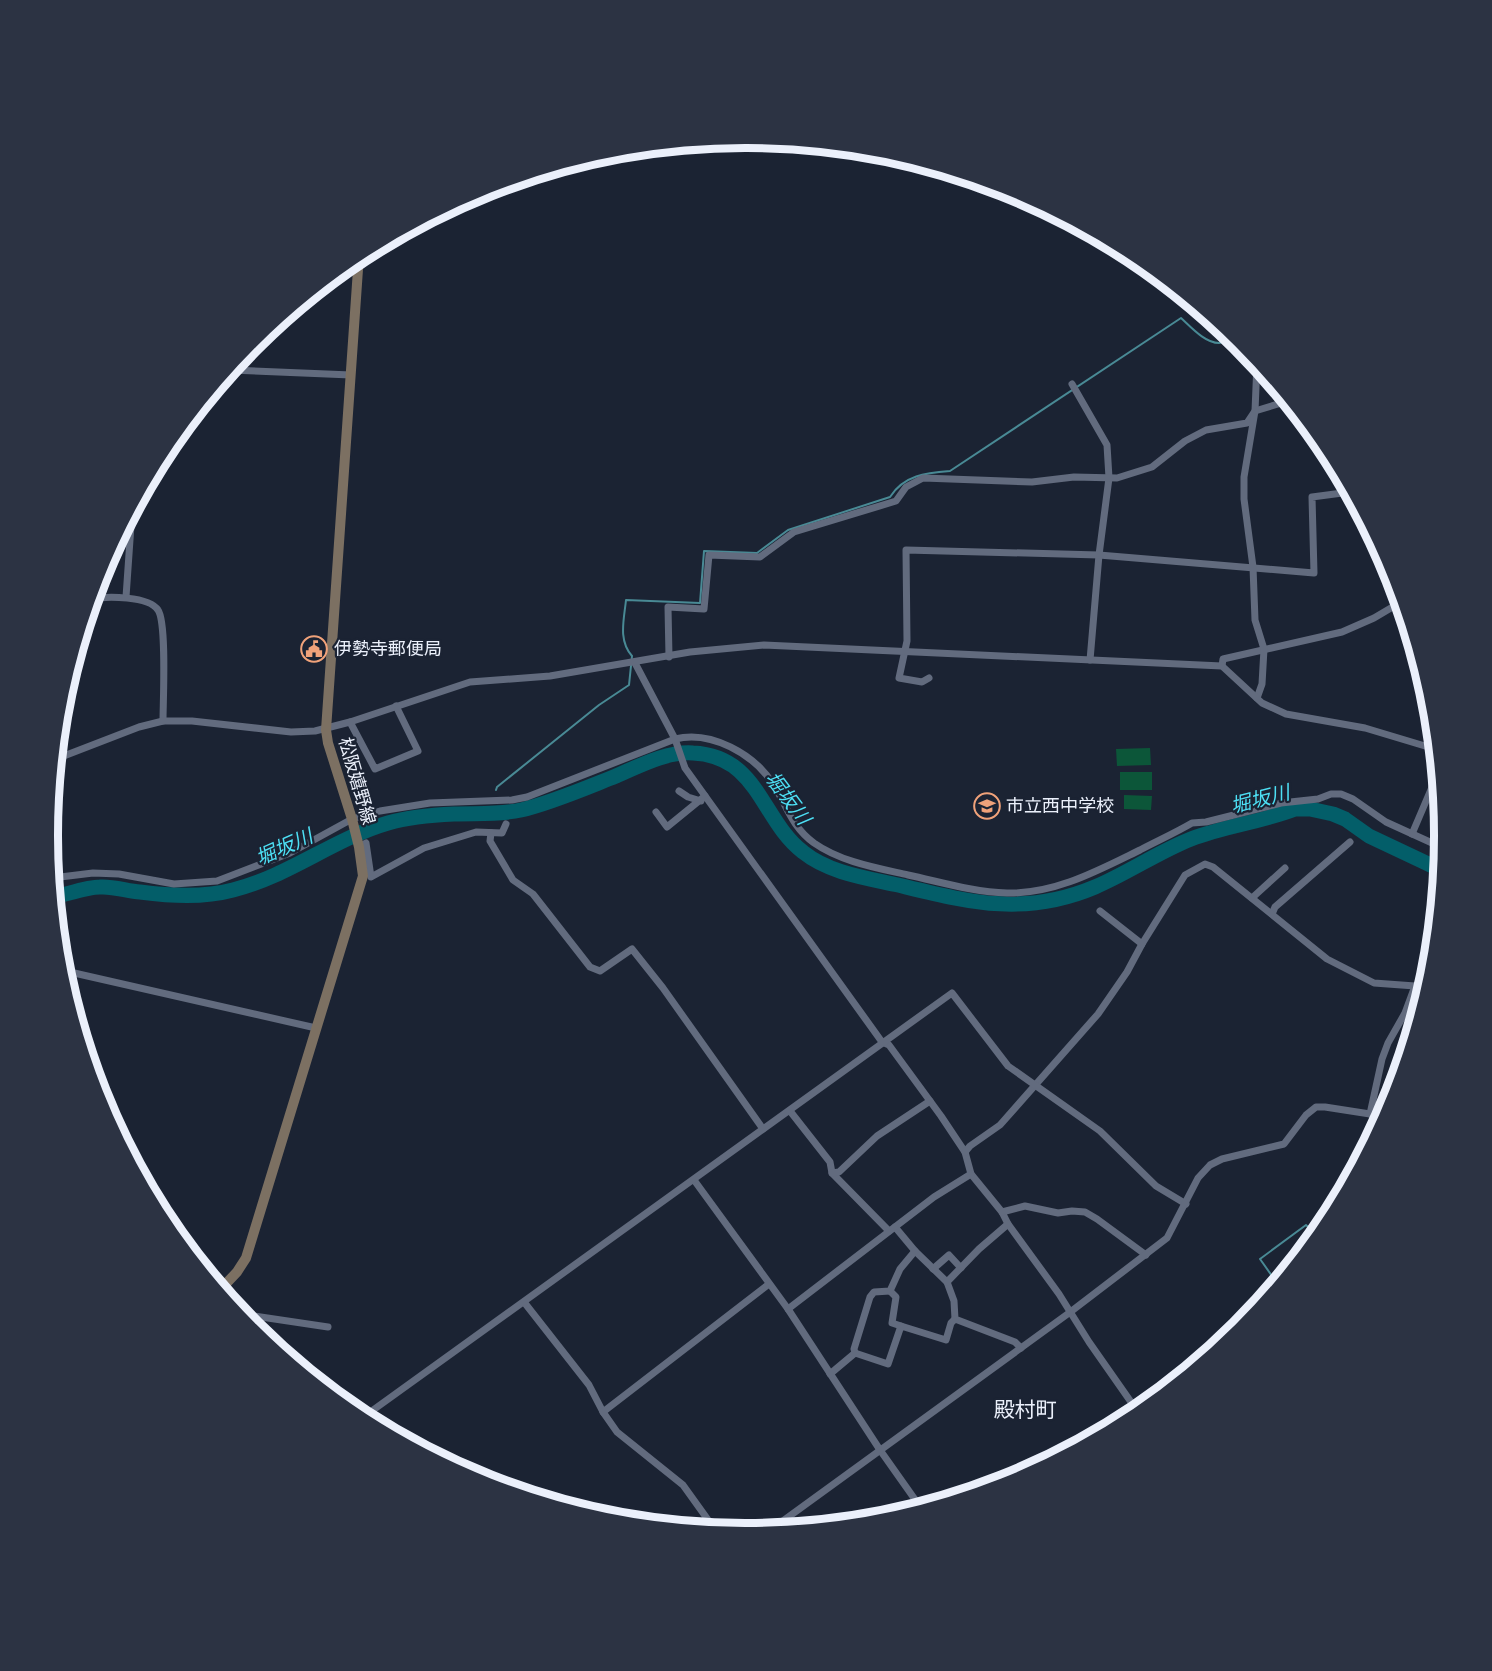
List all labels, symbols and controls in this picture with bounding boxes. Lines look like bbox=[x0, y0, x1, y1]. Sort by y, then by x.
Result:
public building icon: 伊勢寺郵便局 bbox=[299, 634, 329, 664]
place label: 伊勢寺郵便局 bbox=[334, 639, 442, 659]
street label: 松阪嬉野線 bbox=[335, 735, 379, 827]
water label: 堀坂川 bbox=[761, 767, 816, 830]
water label: 堀坂川 bbox=[1228, 781, 1294, 817]
school or university icon: 市立西中学校 bbox=[972, 791, 1002, 821]
place label: 市立西中学校 bbox=[1006, 796, 1114, 816]
water label: 堀坂川 bbox=[252, 824, 318, 869]
district label: 殿村町 bbox=[994, 1398, 1057, 1421]

